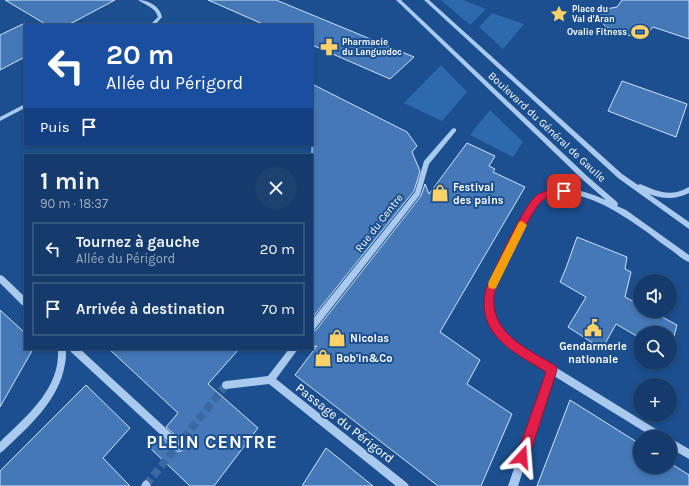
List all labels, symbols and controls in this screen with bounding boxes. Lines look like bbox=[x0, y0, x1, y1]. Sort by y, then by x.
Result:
place icon: Place du Val d'Aran bbox=[549, 4, 569, 24]
place label: Place du Val d'Aran bbox=[572, 4, 615, 24]
sports icon: Ovalie Fitness bbox=[630, 22, 650, 42]
place label: Ovalie Fitness bbox=[567, 27, 627, 37]
pharmacy icon: Pharmacie du Languedoc bbox=[319, 37, 339, 57]
place label: Pharmacie du Languedoc bbox=[342, 37, 402, 57]
text: 20 m bbox=[106, 38, 174, 71]
icon: left bbox=[40, 40, 92, 92]
street label: Boulevard du Général de Gaulle bbox=[486, 69, 609, 185]
text: Allée du Périgord bbox=[106, 72, 243, 94]
icon: arrive bbox=[78, 116, 100, 138]
text: Puis bbox=[40, 118, 70, 136]
text: 1 min bbox=[40, 167, 100, 195]
button: close bbox=[255, 167, 297, 209]
pin bbox=[547, 174, 581, 208]
icon: arrive bbox=[553, 180, 575, 202]
place label: Festival des pains bbox=[453, 181, 504, 207]
shop icon: Festival des pains bbox=[430, 183, 450, 203]
street label: Rue du Centre bbox=[352, 191, 406, 255]
text: 90 m · 18:37 bbox=[40, 196, 108, 211]
text: Tournez à gauche bbox=[76, 233, 200, 251]
icon: left bbox=[42, 238, 64, 260]
text: 20 m bbox=[260, 240, 295, 258]
text: Allée du Périgord bbox=[76, 251, 175, 266]
map controls bbox=[633, 274, 677, 474]
button: sound bbox=[633, 274, 677, 318]
icon: arrive bbox=[42, 298, 64, 320]
text: Arrivée à destination bbox=[76, 300, 225, 318]
text: 70 m bbox=[261, 300, 295, 318]
public building icon: Gendarmerie nationale bbox=[583, 318, 603, 338]
button: search bbox=[633, 326, 677, 370]
shop icon: Nicolas bbox=[327, 328, 347, 348]
place label: Nicolas bbox=[350, 332, 389, 345]
place label: Gendarmerie nationale bbox=[559, 340, 627, 366]
shop icon: Bob'in&Co bbox=[313, 348, 333, 368]
place label: Bob'in&Co bbox=[336, 352, 392, 365]
button: + bbox=[633, 378, 677, 422]
street label: Passage du Périgord bbox=[293, 380, 397, 466]
button: − bbox=[633, 430, 677, 474]
district label: PLEIN CENTRE bbox=[146, 431, 278, 453]
position arrow bbox=[501, 436, 543, 478]

